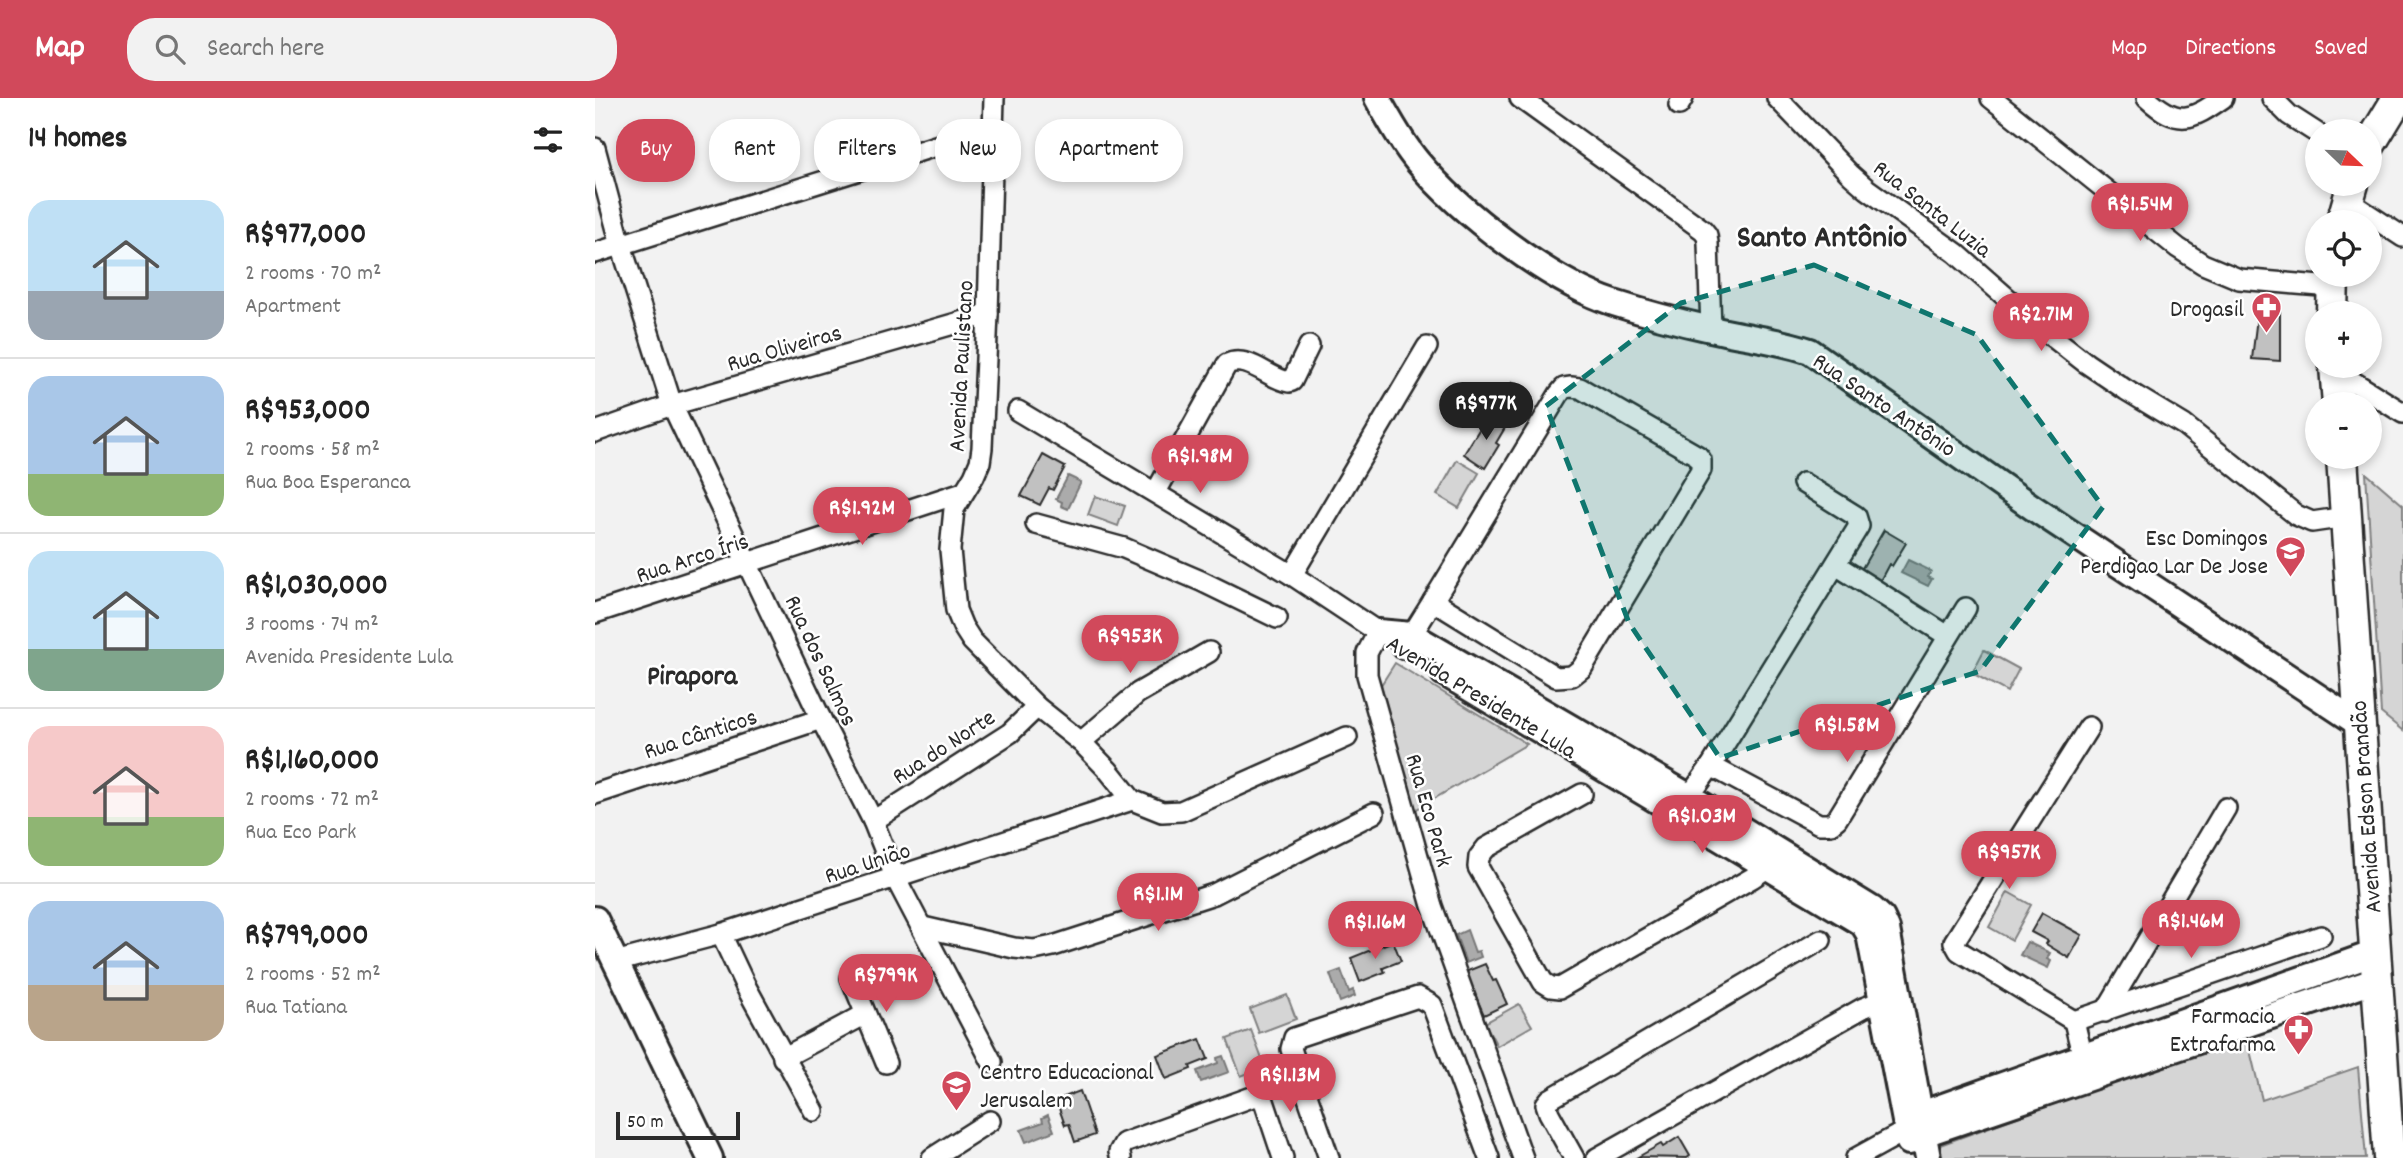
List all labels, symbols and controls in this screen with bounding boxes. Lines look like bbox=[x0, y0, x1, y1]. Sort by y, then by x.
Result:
search box bbox=[127, 18, 617, 81]
text: Map bbox=[35, 26, 85, 73]
icon: search bbox=[151, 30, 189, 68]
text: Search here bbox=[207, 31, 325, 68]
text: Map bbox=[2111, 32, 2147, 66]
text: Directions bbox=[2185, 32, 2276, 66]
text: Saved bbox=[2314, 32, 2368, 66]
text: 14 homes bbox=[28, 119, 127, 162]
chip: Buy bbox=[616, 119, 695, 182]
chip: Rent bbox=[709, 119, 800, 182]
chip: Filters bbox=[814, 119, 921, 182]
chip: New bbox=[935, 119, 1021, 182]
chip: Apartment bbox=[1035, 119, 1183, 182]
north arrow bbox=[2305, 119, 2382, 196]
map controls bbox=[2305, 119, 2382, 469]
icon: filters bbox=[529, 121, 567, 159]
street label: Rua Santa Luzia bbox=[1865, 153, 1998, 268]
pin: R$1.54M bbox=[2075, 184, 2205, 243]
text: R$1.54M bbox=[2107, 189, 2173, 222]
button: locate bbox=[2305, 210, 2382, 287]
text: R$977,000 bbox=[245, 215, 366, 258]
district label: Santo Antônio bbox=[1737, 217, 1907, 263]
icon: home bbox=[84, 228, 168, 312]
text: 2 rooms · 70 m² bbox=[245, 258, 381, 291]
street label: Avenida Paulistano bbox=[942, 280, 984, 453]
text: Apartment bbox=[245, 291, 341, 324]
pharmacy icon: Drogasil bbox=[2250, 291, 2284, 335]
pin: R$2.71M bbox=[1976, 294, 2106, 353]
place label: Drogasil bbox=[2170, 294, 2244, 328]
text: R$2.71M bbox=[2009, 299, 2073, 332]
button: + bbox=[2305, 301, 2382, 378]
street label: Rua Oliveiras bbox=[723, 317, 846, 382]
street label: Rua Santo Antônio bbox=[1805, 346, 1962, 467]
pin: R$977K bbox=[1429, 382, 1543, 442]
text: R$977K bbox=[1455, 388, 1517, 421]
text: R$953,000 bbox=[245, 391, 371, 434]
button: − bbox=[2305, 392, 2382, 469]
icon: home bbox=[84, 404, 168, 488]
text: 2 rooms · 58 m² bbox=[245, 434, 380, 467]
pin: R$1.98M bbox=[1135, 436, 1265, 495]
text: R$1.98M bbox=[1168, 441, 1232, 474]
text: Rua Boa Esperanca bbox=[245, 467, 410, 500]
pin: R$1.92M bbox=[797, 488, 927, 547]
text: R$1.92M bbox=[829, 493, 895, 526]
place label: Esc Domingos Perdigao Lar De Jose bbox=[2080, 523, 2268, 585]
street label: Rua Arco Íris bbox=[632, 526, 754, 594]
school or university icon: Esc Domingos Perdigao Lar De Jose bbox=[2274, 534, 2308, 578]
text: R$1,030,000 bbox=[245, 566, 388, 609]
icon: home bbox=[84, 579, 168, 663]
street label: Rua dos Salmos bbox=[774, 590, 865, 732]
text: 3 rooms · 74 m² bbox=[245, 609, 379, 642]
pin: R$953K bbox=[1073, 616, 1187, 675]
text: R$953K bbox=[1098, 621, 1162, 654]
street label: Avenida Presidente Lula bbox=[1379, 628, 1583, 769]
text: Avenida Presidente Lula bbox=[245, 642, 453, 675]
district label: Pirapora bbox=[647, 659, 738, 699]
street label: Avenida Edson Brandão bbox=[2344, 699, 2392, 914]
street label: Rua Cânticos bbox=[640, 702, 762, 770]
street label: Rua do Norte bbox=[886, 702, 1003, 795]
pin: R$1.58M bbox=[1782, 704, 1912, 764]
text: R$1.58M bbox=[1814, 710, 1880, 743]
text: R$1,160,000 bbox=[245, 741, 379, 784]
street label: Rua Eco Park bbox=[1395, 750, 1460, 871]
icon: home bbox=[84, 754, 168, 838]
text: 2 rooms · 72 m² bbox=[245, 784, 379, 817]
pin: R$1.03M bbox=[1637, 796, 1767, 855]
text: R$1.03M bbox=[1668, 801, 1736, 834]
text: Rua Eco Park bbox=[245, 817, 357, 850]
pin: R$957K bbox=[1952, 832, 2066, 891]
street label: Rua União bbox=[821, 835, 915, 895]
text: R$957K bbox=[1977, 837, 2041, 870]
pin: R$1.1M bbox=[1101, 874, 1215, 933]
text: R$1.1M bbox=[1133, 879, 1183, 912]
pin: R$1.46M bbox=[2126, 900, 2256, 960]
pin: R$1.16M bbox=[1310, 902, 1440, 961]
text: R$1.46M bbox=[2158, 906, 2224, 939]
text: R$1.16M bbox=[1344, 907, 1406, 940]
text: R$799,000 bbox=[245, 916, 369, 959]
icon: home bbox=[84, 929, 168, 1013]
pin: R$799K bbox=[829, 954, 943, 1014]
text: 2 rooms · 52 m² bbox=[245, 959, 381, 992]
text: R$799K bbox=[854, 960, 918, 993]
text: Rua Tatiana bbox=[245, 992, 347, 1025]
place label: Farmacia Extrafarma bbox=[2170, 1001, 2276, 1063]
pharmacy icon: Farmacia Extrafarma bbox=[2281, 1012, 2315, 1056]
pin: R$1.13M bbox=[1225, 1054, 1355, 1114]
place label: Centro Educacional Jerusalem bbox=[980, 1057, 1154, 1119]
text: R$1.13M bbox=[1260, 1060, 1320, 1093]
school or university icon: Centro Educacional Jerusalem bbox=[940, 1068, 974, 1112]
scale bar bbox=[616, 1109, 740, 1141]
text: 50 m bbox=[627, 1110, 664, 1137]

